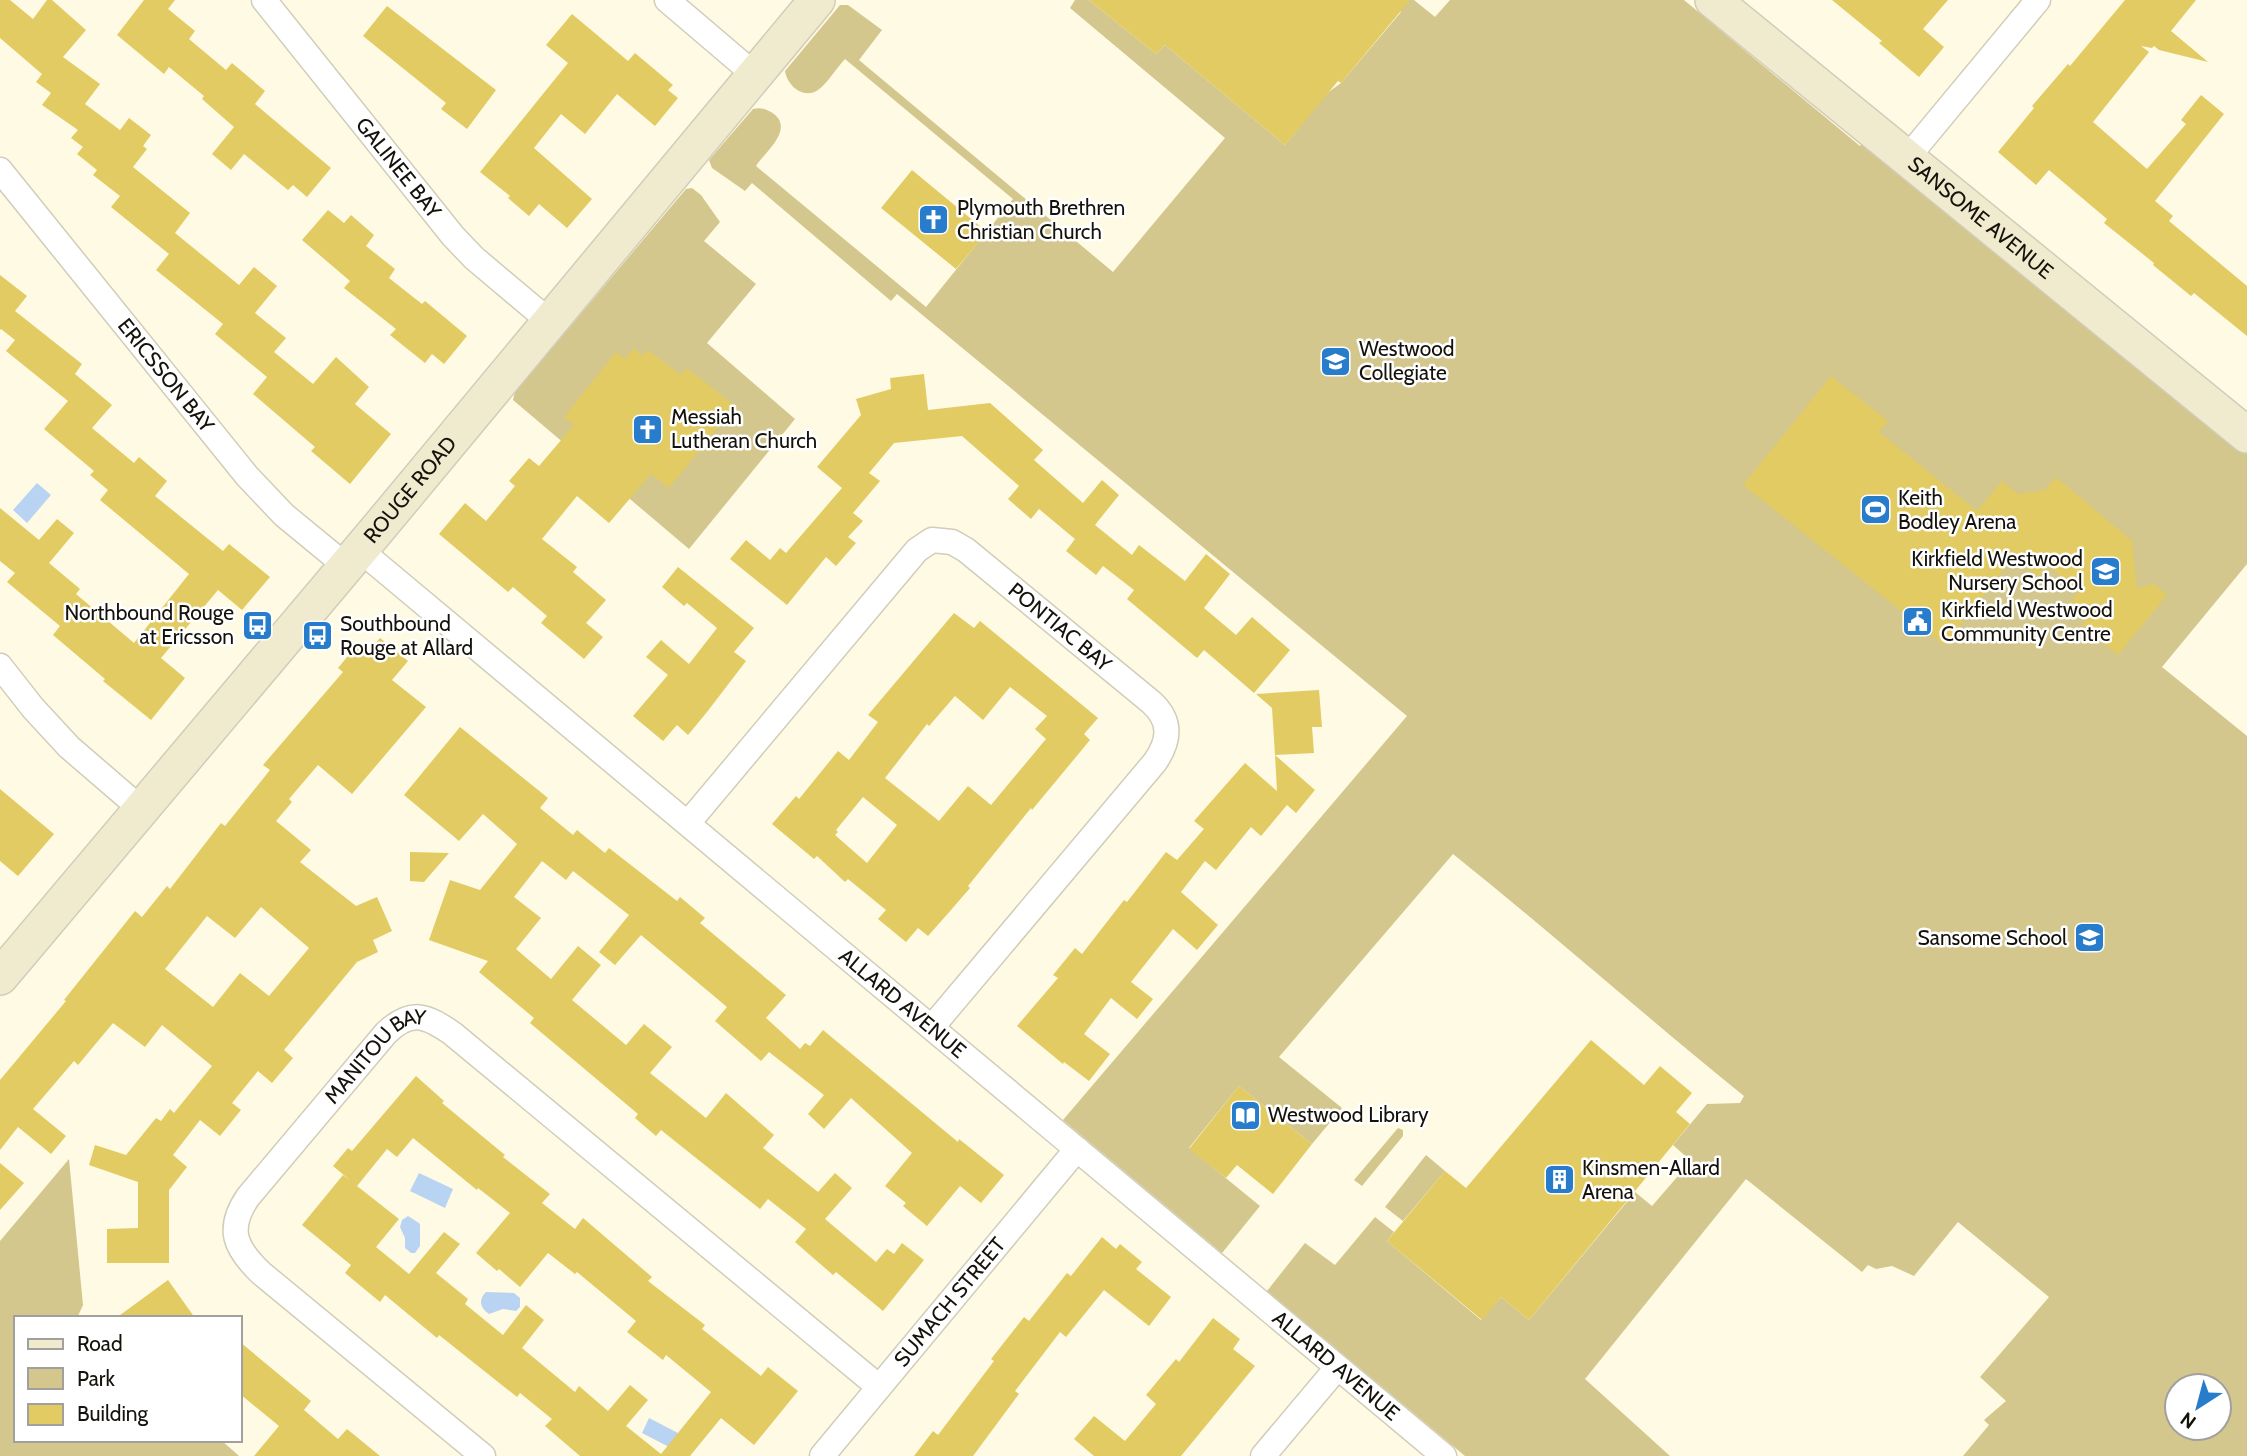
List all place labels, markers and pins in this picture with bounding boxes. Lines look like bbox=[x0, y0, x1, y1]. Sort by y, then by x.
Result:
place label: Plymouth Brethren Christian Church bbox=[957, 195, 1125, 244]
church icon: Plymouth Brethren Christian Church bbox=[917, 203, 951, 237]
place label: Westwood Collegiate bbox=[1359, 336, 1454, 385]
school or university icon: Westwood Collegiate bbox=[1319, 344, 1353, 378]
place label: Messiah Lutheran Church bbox=[671, 404, 817, 453]
church icon: Messiah Lutheran Church bbox=[631, 412, 665, 446]
place label: Keith Bodley Arena bbox=[1898, 485, 2016, 534]
sports icon: Keith Bodley Arena bbox=[1858, 493, 1892, 527]
place label: Kirkfield Westwood Nursery School bbox=[1911, 546, 2083, 595]
school or university icon: Kirkfield Westwood Nursery School bbox=[2089, 554, 2123, 588]
place label: Kirkfield Westwood Community Centre bbox=[1941, 597, 2113, 646]
place label: Northbound Rouge at Ericsson bbox=[65, 600, 234, 649]
public building icon: Kirkfield Westwood Community Centre bbox=[1901, 605, 1935, 639]
bus stop icon: Northbound Rouge at Ericsson bbox=[240, 608, 274, 642]
place label: Southbound Rouge at Allard bbox=[340, 611, 473, 660]
bus stop icon: Southbound Rouge at Allard bbox=[300, 619, 334, 653]
school or university icon: Sansome School bbox=[2073, 921, 2107, 955]
place label: Sansome School bbox=[1918, 925, 2067, 950]
library icon: Westwood Library bbox=[1228, 1098, 1262, 1132]
place label: Westwood Library bbox=[1268, 1102, 1429, 1127]
place label: Kinsmen-Allard Arena bbox=[1582, 1155, 1720, 1204]
building icon: Kinsmen-Allard Arena bbox=[1542, 1163, 1576, 1197]

